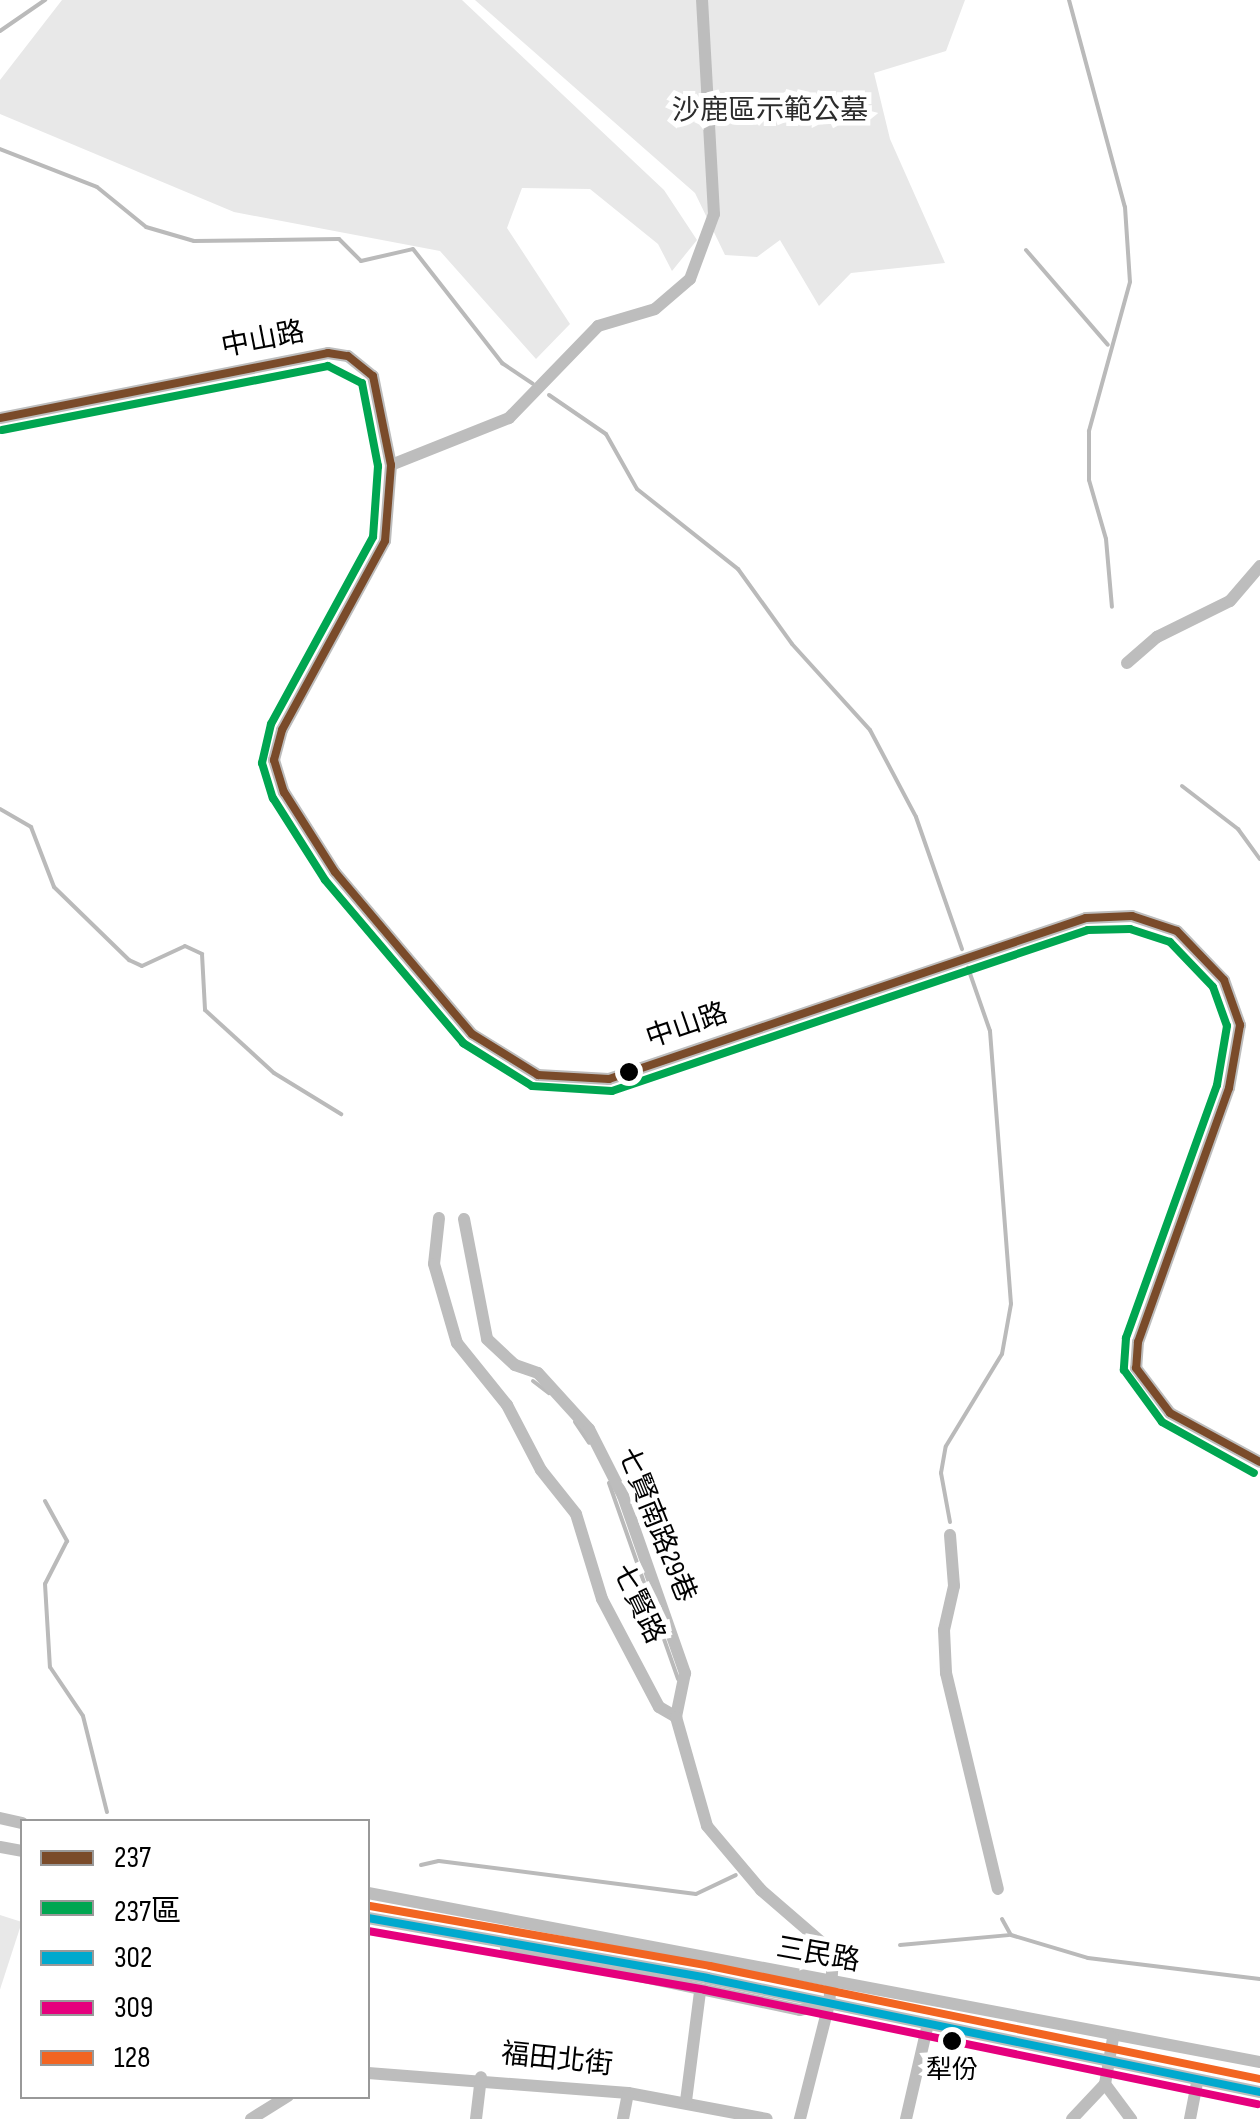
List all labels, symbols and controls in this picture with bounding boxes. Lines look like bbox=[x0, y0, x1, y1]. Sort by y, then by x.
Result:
park label: 沙鹿區示範公墓 bbox=[672, 94, 868, 128]
street label: 中山路 bbox=[219, 315, 307, 365]
street label: 中山路 bbox=[642, 996, 732, 1056]
unlabelled marker bbox=[619, 1062, 639, 1082]
street label: 七賢南路29巷 bbox=[610, 1443, 702, 1607]
street label: 七賢路 bbox=[604, 1559, 672, 1649]
legend bbox=[20, 1819, 370, 2099]
text: 237 bbox=[114, 1840, 151, 1876]
text: 237區 bbox=[114, 1894, 181, 1930]
street label: 三民路 bbox=[774, 1931, 862, 1979]
text: 302 bbox=[114, 1940, 152, 1976]
text: 309 bbox=[114, 1990, 153, 2026]
marker: 犁份 bbox=[942, 2031, 962, 2051]
street label: 福田北街 bbox=[500, 2037, 614, 2083]
text: 128 bbox=[114, 2040, 150, 2076]
place label: 犁份 bbox=[926, 2055, 978, 2087]

